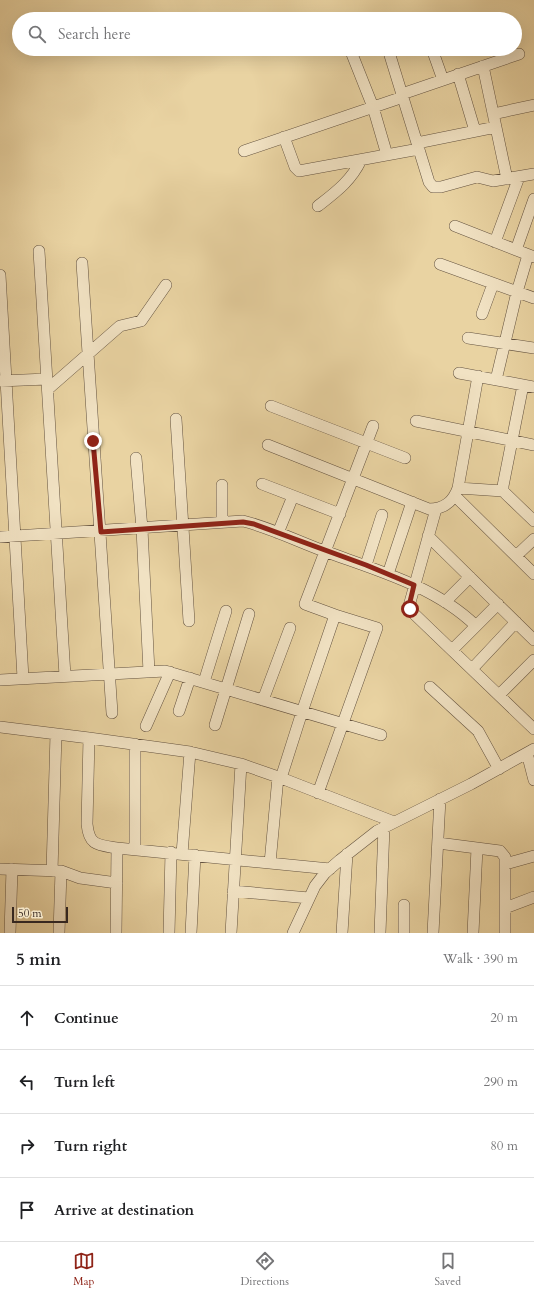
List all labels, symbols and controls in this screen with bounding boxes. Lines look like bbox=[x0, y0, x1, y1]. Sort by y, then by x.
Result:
search box bbox=[12, 12, 522, 56]
icon: search bbox=[26, 23, 48, 45]
text: Search here bbox=[58, 24, 131, 44]
route end bbox=[84, 432, 102, 450]
route start bbox=[401, 600, 419, 618]
scale bar bbox=[12, 905, 68, 924]
text: 50 m bbox=[18, 906, 42, 921]
text: 5 min bbox=[16, 948, 61, 971]
text: Walk · 390 m bbox=[443, 950, 518, 968]
icon: ahead bbox=[16, 1007, 38, 1029]
text: Continue bbox=[54, 1008, 119, 1028]
text: 20 m bbox=[490, 1009, 518, 1027]
icon: left bbox=[16, 1071, 38, 1093]
text: Turn left bbox=[54, 1072, 115, 1092]
text: 290 m bbox=[484, 1073, 518, 1091]
icon: right bbox=[16, 1135, 38, 1157]
text: Turn right bbox=[54, 1136, 127, 1156]
text: 80 m bbox=[490, 1137, 518, 1155]
icon: arrive bbox=[16, 1199, 38, 1221]
text: Arrive at destination bbox=[54, 1200, 194, 1220]
tab: Map bbox=[73, 1250, 95, 1289]
tab: Directions bbox=[240, 1250, 289, 1289]
tab: Saved bbox=[435, 1250, 461, 1289]

